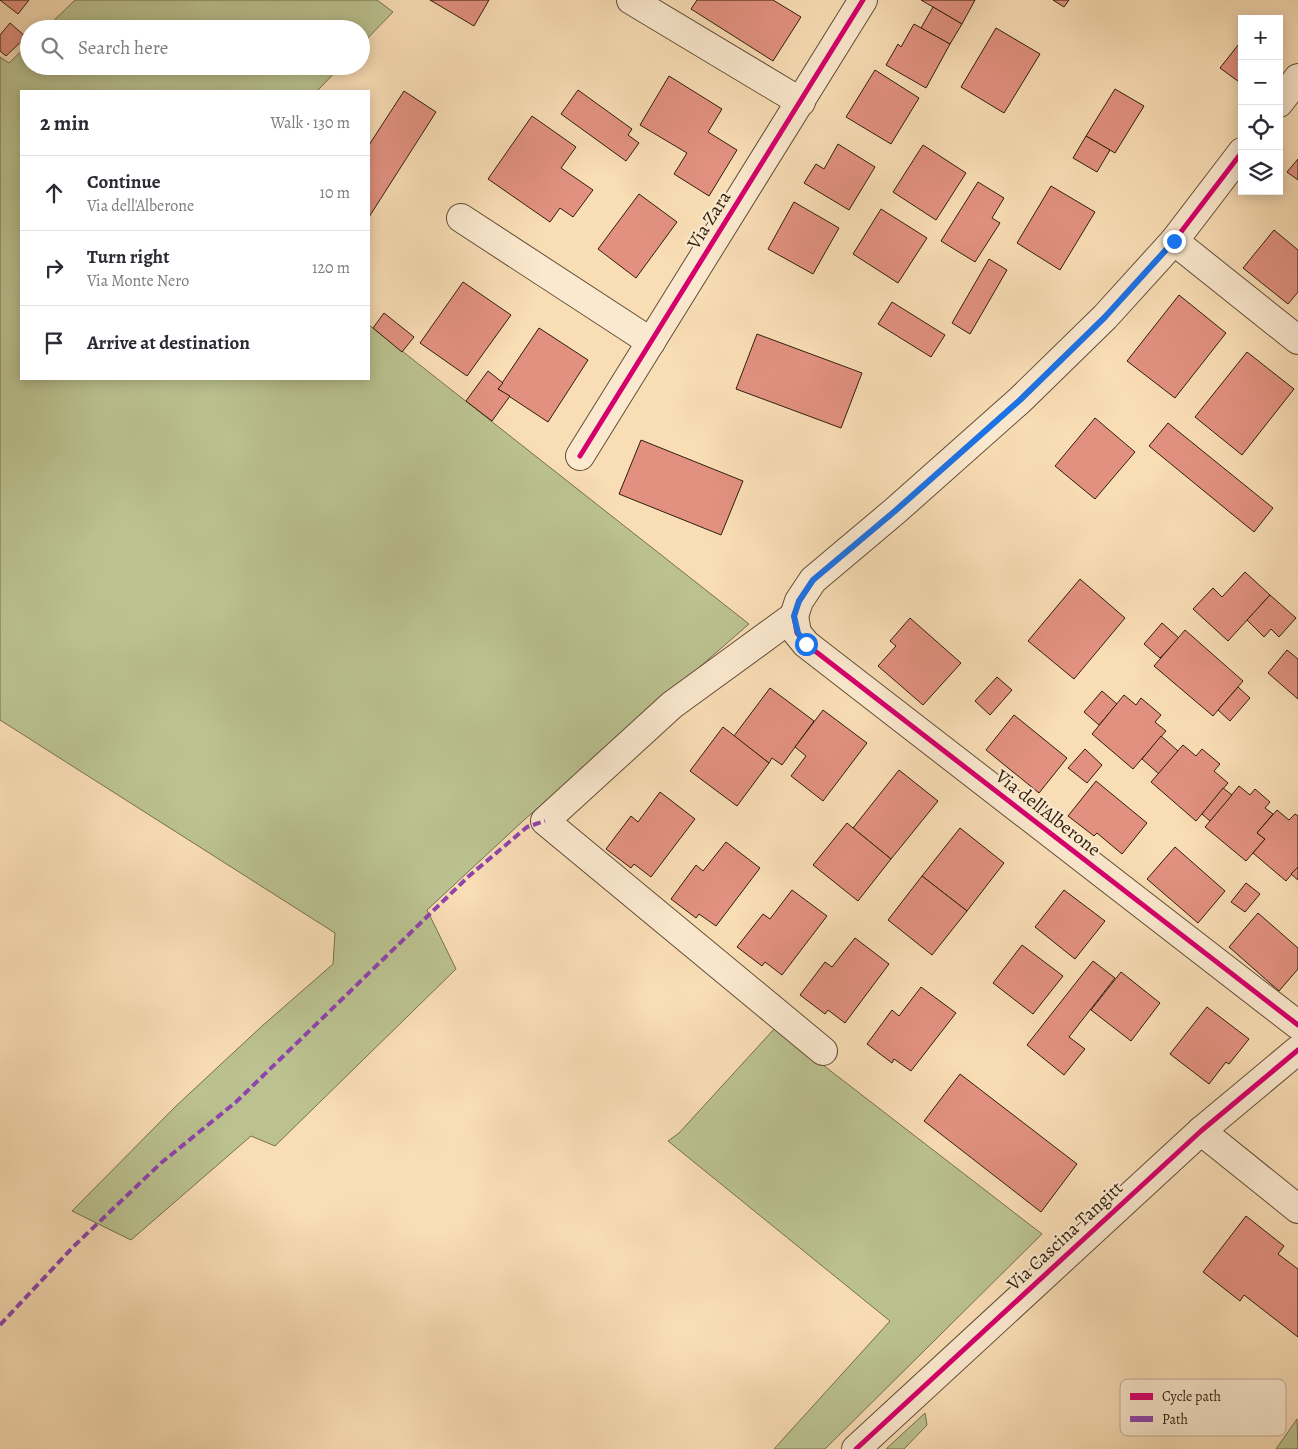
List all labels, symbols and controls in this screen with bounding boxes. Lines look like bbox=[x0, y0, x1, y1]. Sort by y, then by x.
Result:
map controls bbox=[1238, 15, 1283, 195]
button: + bbox=[1238, 15, 1283, 60]
search box bbox=[20, 20, 370, 75]
icon: search bbox=[38, 34, 66, 62]
text: Search here bbox=[78, 35, 168, 61]
button: − bbox=[1238, 60, 1283, 105]
button: locate bbox=[1238, 105, 1283, 150]
text: 2 min bbox=[40, 109, 89, 137]
text: Walk · 130 m bbox=[270, 112, 350, 134]
button: layers bbox=[1238, 150, 1283, 195]
text: Continue bbox=[87, 169, 161, 195]
icon: ahead bbox=[40, 179, 68, 207]
text: 10 m bbox=[320, 182, 350, 204]
street label: Via Zara bbox=[680, 186, 737, 255]
text: Via dell'Alberone bbox=[87, 195, 194, 217]
route end bbox=[1163, 230, 1186, 253]
text: Turn right bbox=[87, 244, 169, 270]
icon: right bbox=[40, 254, 68, 282]
text: 120 m bbox=[312, 257, 350, 279]
text: Via Monte Nero bbox=[87, 270, 189, 292]
icon: arrive bbox=[40, 329, 68, 357]
text: Arrive at destination bbox=[87, 330, 250, 356]
route start bbox=[795, 633, 818, 656]
street label: Via dell'Alberone bbox=[989, 763, 1106, 862]
street label: Via Cascina Tangitt bbox=[1001, 1175, 1129, 1297]
legend bbox=[1120, 1379, 1286, 1436]
text: Cycle path bbox=[1162, 1387, 1222, 1406]
text: Path bbox=[1162, 1410, 1189, 1429]

